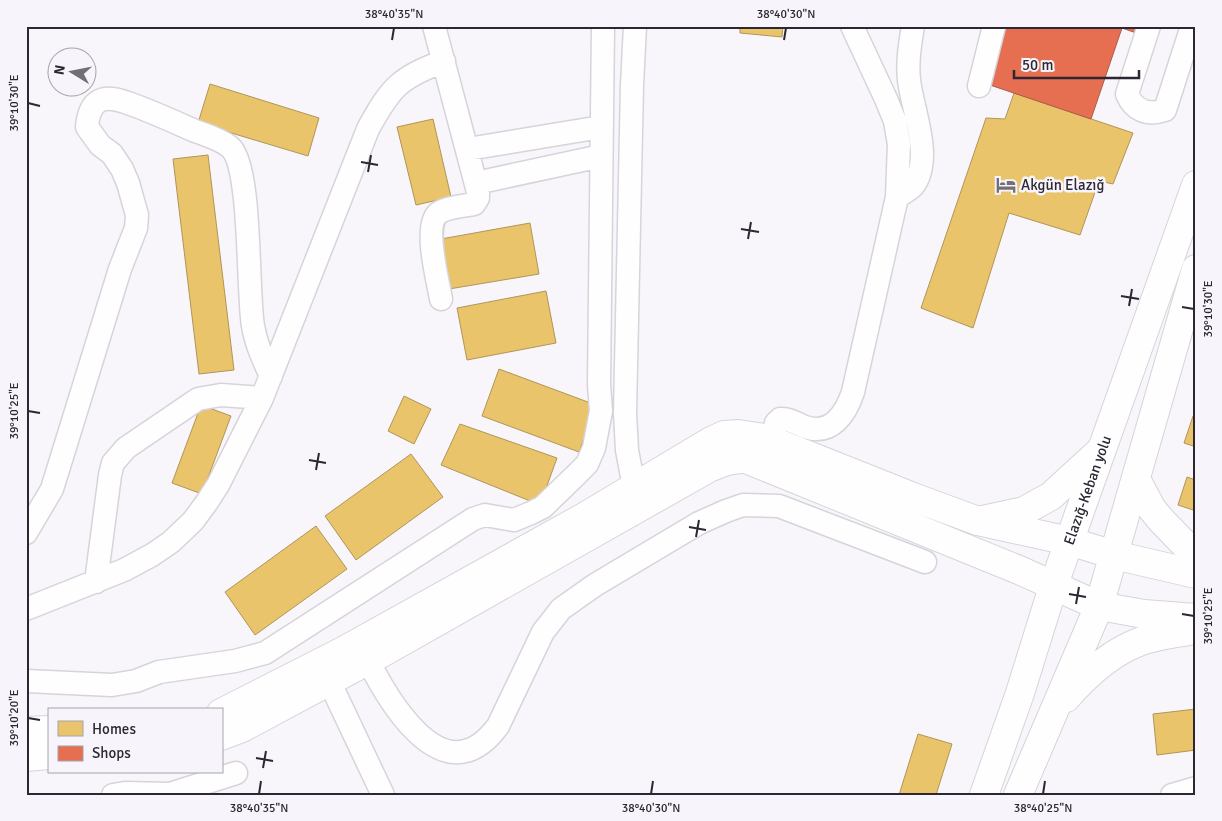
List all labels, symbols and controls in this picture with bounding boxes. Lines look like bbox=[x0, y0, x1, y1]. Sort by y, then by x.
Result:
text: 38°40'35"N bbox=[365, 7, 423, 22]
text: 38°40'30"N bbox=[757, 7, 815, 22]
north arrow bbox=[48, 48, 98, 98]
scale bar bbox=[1014, 48, 1140, 80]
text: 50 m bbox=[1022, 56, 1053, 74]
text: N bbox=[50, 64, 69, 76]
text: 39°10'30"E bbox=[7, 74, 22, 132]
hotel icon: Akgün Elazığ bbox=[995, 174, 1017, 196]
place label: Akgün Elazığ bbox=[1021, 176, 1104, 194]
text: 39°10'30"E bbox=[1201, 280, 1216, 338]
text: 39°10'25"E bbox=[7, 382, 22, 440]
street label: Elazığ-Keban yolu bbox=[1060, 433, 1115, 547]
text: 39°10'25"E bbox=[1201, 587, 1216, 645]
text: 39°10'20"E bbox=[7, 689, 22, 747]
legend bbox=[48, 708, 222, 774]
text: Homes bbox=[92, 720, 136, 738]
text: Shops bbox=[92, 744, 131, 762]
text: 38°40'35"N bbox=[230, 801, 288, 816]
text: 38°40'30"N bbox=[622, 801, 680, 816]
text: 38°40'25"N bbox=[1014, 801, 1072, 816]

